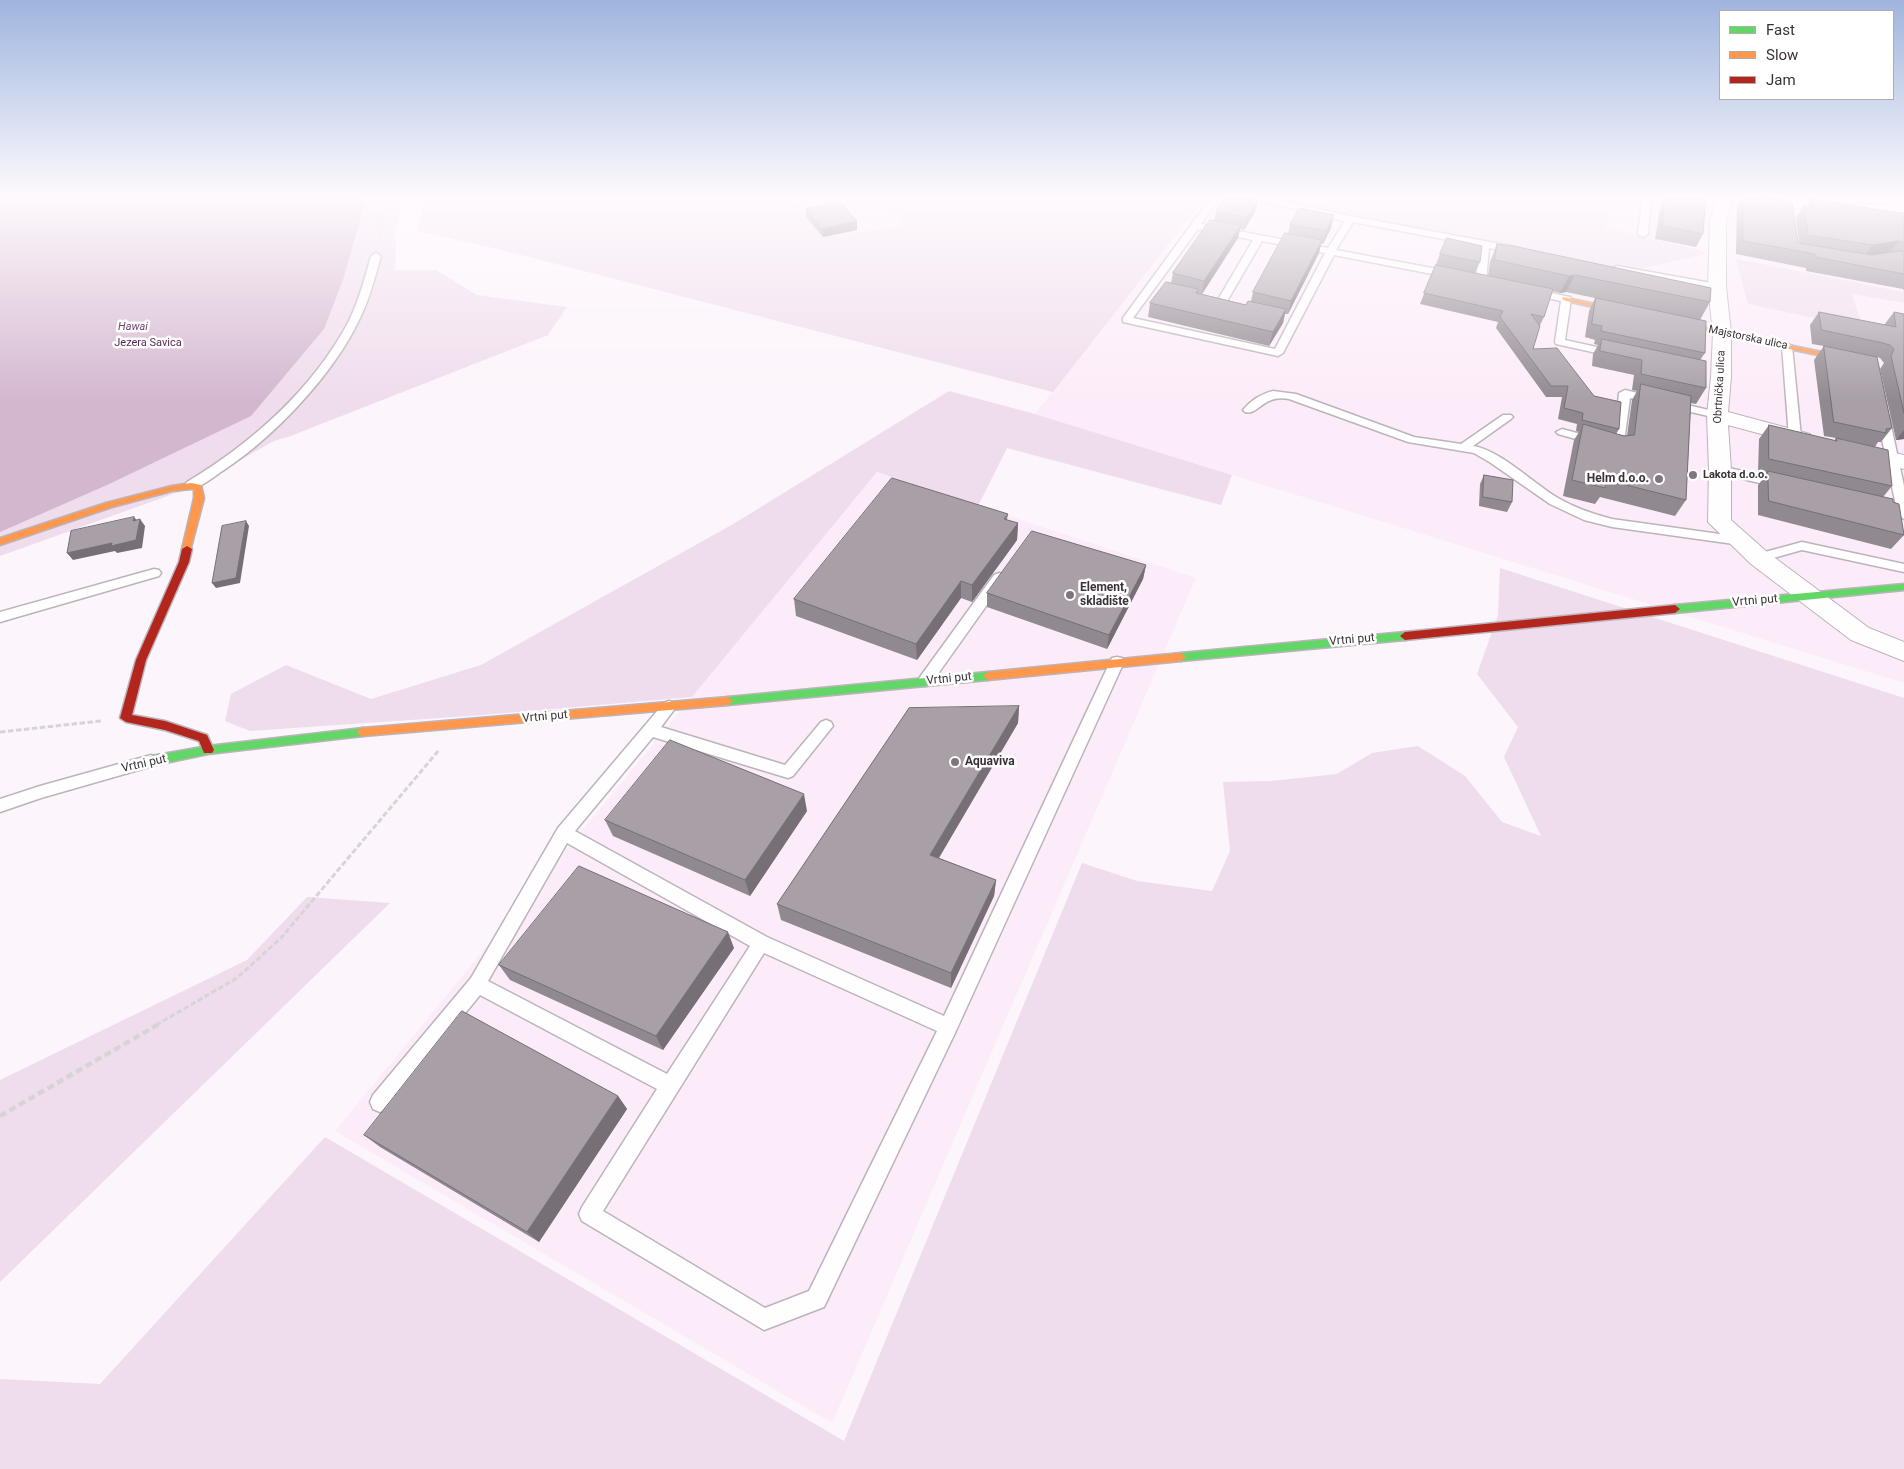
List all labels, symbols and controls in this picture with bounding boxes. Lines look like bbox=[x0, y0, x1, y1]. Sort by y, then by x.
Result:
legend bbox=[1719, 10, 1894, 100]
text: Fast bbox=[1766, 21, 1795, 39]
text: Slow bbox=[1766, 46, 1798, 64]
text: Jam bbox=[1766, 71, 1796, 89]
water label: Hawai bbox=[118, 320, 148, 334]
street label: Majstorska ulica bbox=[1707, 323, 1789, 353]
park label: Jezera Savica bbox=[114, 336, 182, 350]
street label: Obrtnička ulica bbox=[1711, 350, 1729, 424]
place label: Lakota d.o.o. bbox=[1703, 468, 1767, 482]
marker: Lakota d.o.o. bbox=[1687, 469, 1699, 481]
place label: Helm d.o.o. bbox=[1587, 472, 1649, 486]
marker: Helm d.o.o. bbox=[1653, 473, 1665, 485]
place label: Element, skladište bbox=[1080, 581, 1129, 609]
marker: Element, skladište bbox=[1064, 589, 1076, 601]
street label: Vrtni put bbox=[1732, 592, 1778, 610]
street label: Vrtni put bbox=[1329, 631, 1375, 649]
street label: Vrtni put bbox=[926, 669, 972, 689]
street label: Vrtni put bbox=[522, 708, 568, 726]
street label: Vrtni put bbox=[120, 752, 168, 776]
place label: Aquaviva bbox=[965, 755, 1015, 769]
marker: Aquaviva bbox=[949, 756, 961, 768]

